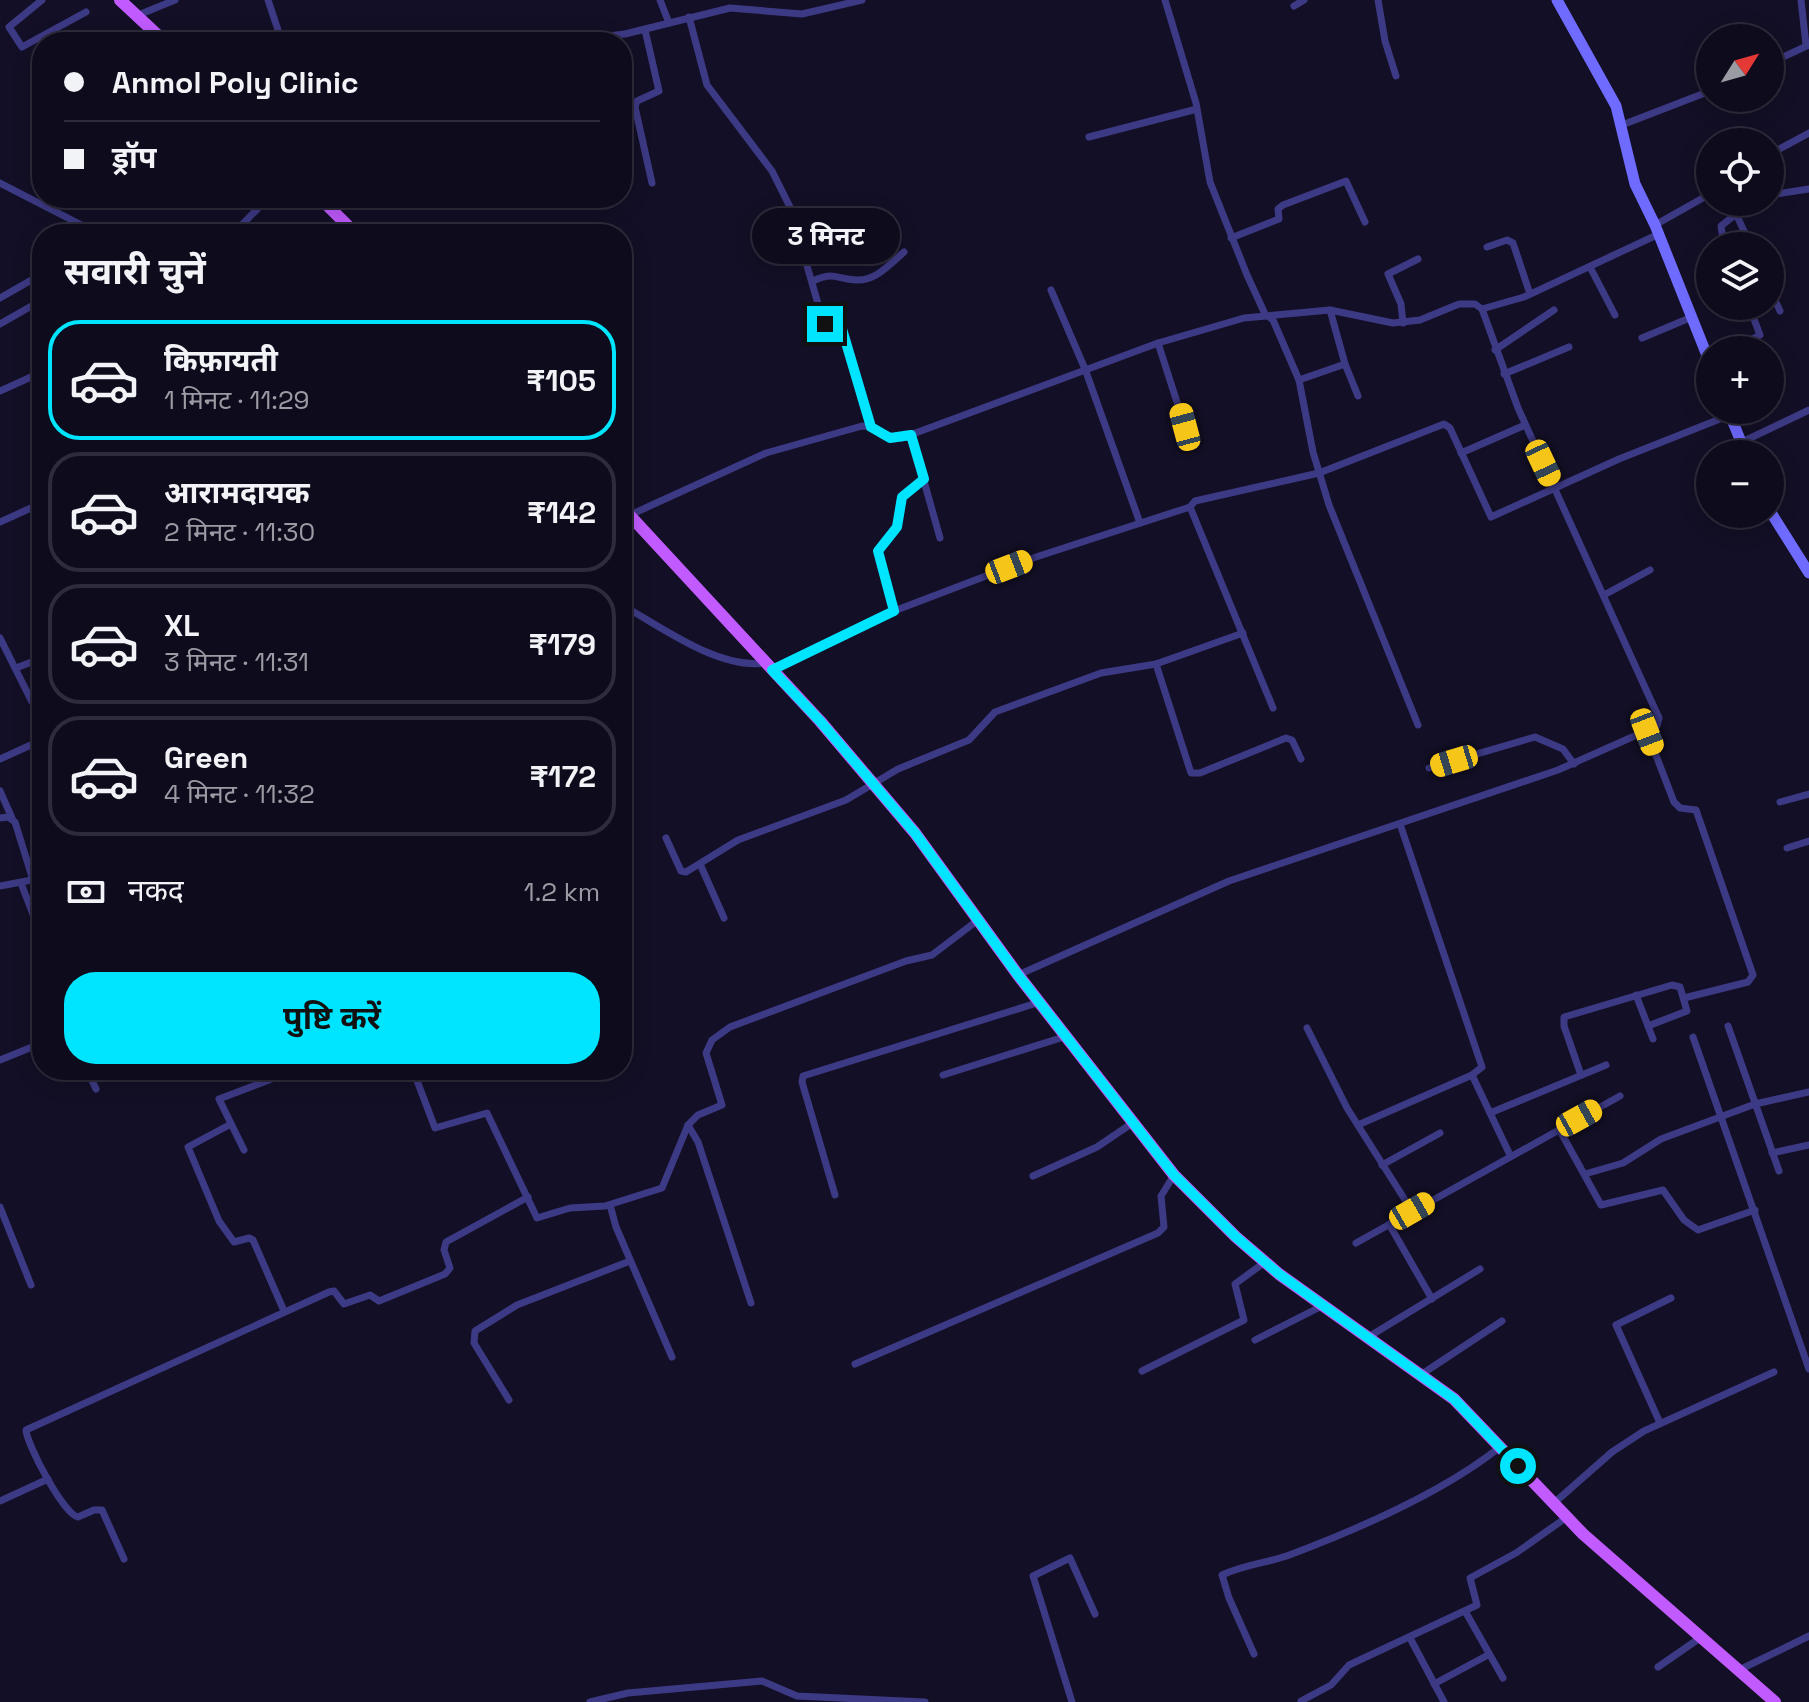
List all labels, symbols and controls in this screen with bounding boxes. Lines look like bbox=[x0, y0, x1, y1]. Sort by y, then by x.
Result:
north arrow bbox=[1696, 24, 1784, 112]
map controls bbox=[1696, 24, 1784, 528]
text: Anmol Poly Clinic bbox=[112, 63, 359, 102]
button: locate bbox=[1696, 128, 1784, 216]
text: ड्रॉप bbox=[112, 138, 156, 177]
callout: 3 मिनट bbox=[751, 208, 899, 264]
text: 3 मिनट bbox=[788, 219, 865, 253]
button: layers bbox=[1696, 232, 1784, 320]
text: सवारी चुनें bbox=[64, 249, 206, 295]
route end bbox=[807, 306, 843, 342]
button: + bbox=[1696, 336, 1784, 424]
text: किफ़ायती bbox=[164, 341, 278, 380]
icon: car bbox=[68, 344, 140, 416]
text: ₹105 bbox=[526, 361, 596, 400]
text: 1 मिनट · 11:29 bbox=[164, 383, 309, 417]
car bbox=[1167, 401, 1203, 453]
car bbox=[1522, 436, 1564, 490]
button: − bbox=[1696, 440, 1784, 528]
text: आरामदायक bbox=[164, 473, 310, 512]
icon: car bbox=[68, 476, 140, 548]
text: ₹142 bbox=[527, 493, 596, 532]
text: 2 मिनट · 11:30 bbox=[164, 515, 315, 549]
car bbox=[982, 547, 1036, 587]
text: XL bbox=[164, 606, 200, 645]
icon: car bbox=[68, 608, 140, 680]
text: ₹179 bbox=[529, 625, 596, 664]
text: 3 मिनट · 11:31 bbox=[164, 645, 309, 679]
car bbox=[1627, 705, 1667, 759]
text: Green bbox=[164, 738, 248, 777]
icon: car bbox=[68, 740, 140, 812]
car bbox=[1428, 743, 1480, 779]
text: ₹172 bbox=[529, 757, 596, 796]
text: 4 मिनट · 11:32 bbox=[164, 777, 315, 811]
icon: cash bbox=[64, 870, 108, 914]
text: नकद bbox=[128, 871, 184, 910]
text: 1.2 km bbox=[524, 875, 600, 909]
button: पुष्टि करें bbox=[64, 972, 600, 1064]
car bbox=[1552, 1096, 1606, 1140]
car bbox=[1385, 1189, 1439, 1233]
route start bbox=[1500, 1448, 1536, 1484]

